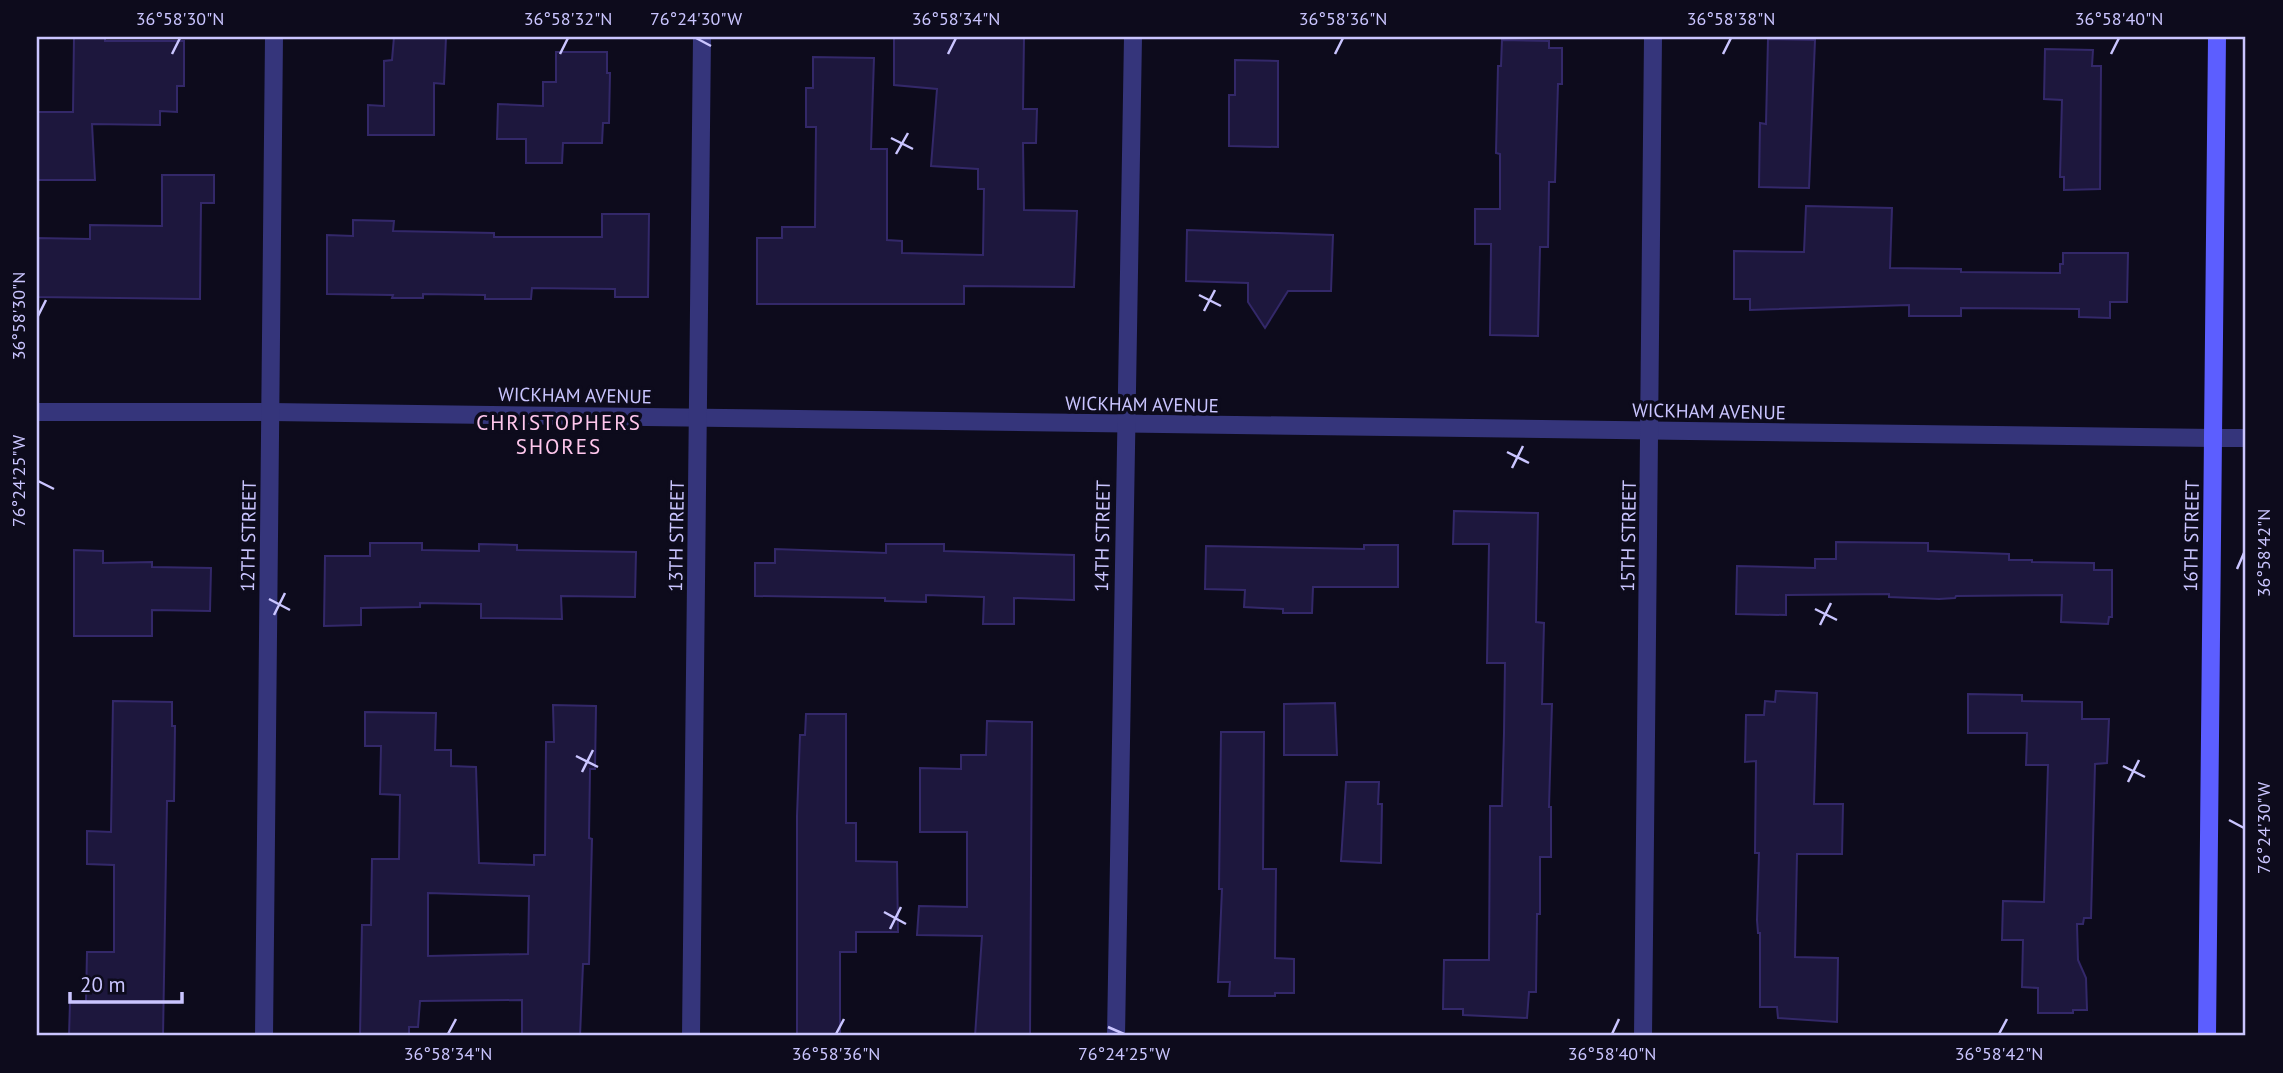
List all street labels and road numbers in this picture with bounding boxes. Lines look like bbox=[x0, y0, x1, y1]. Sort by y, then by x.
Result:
street label: WICKHAM AVENUE bbox=[498, 382, 652, 408]
street label: WICKHAM AVENUE bbox=[1065, 391, 1219, 417]
street label: WICKHAM AVENUE bbox=[1632, 398, 1786, 424]
street label: 12TH STREET bbox=[235, 479, 261, 592]
street label: 13TH STREET bbox=[663, 479, 689, 592]
street label: 14TH STREET bbox=[1089, 479, 1115, 592]
street label: 15TH STREET bbox=[1615, 479, 1641, 592]
street label: 16TH STREET bbox=[2178, 479, 2204, 592]

